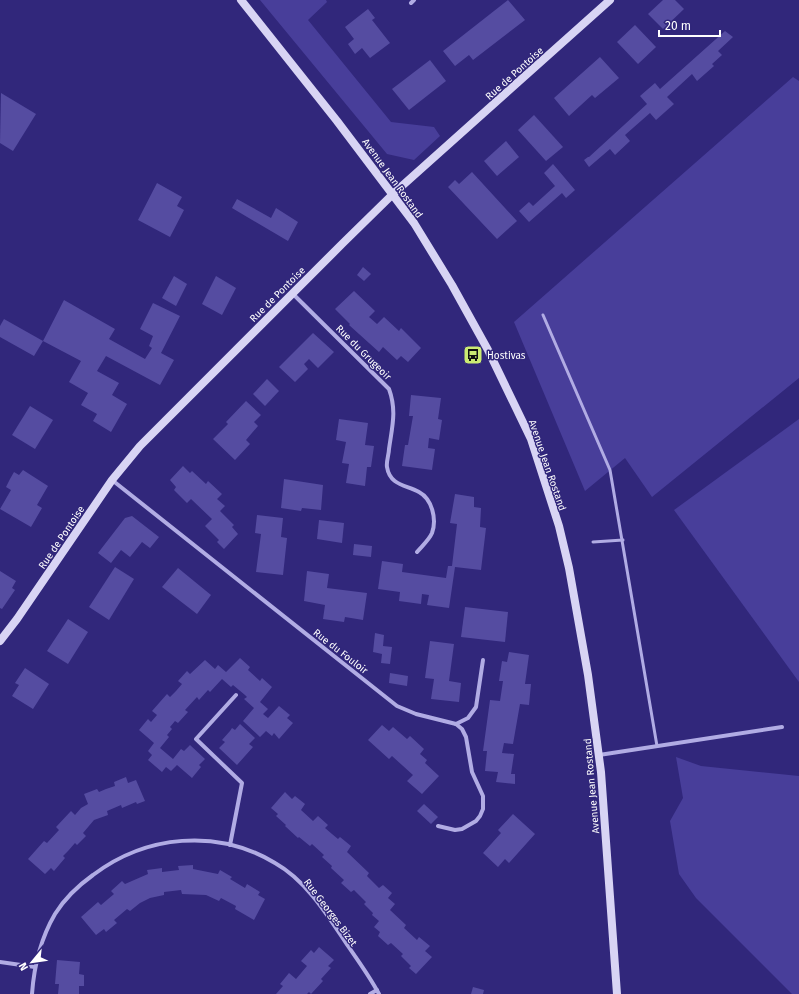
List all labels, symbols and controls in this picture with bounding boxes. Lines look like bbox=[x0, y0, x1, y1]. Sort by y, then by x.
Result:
scale bar bbox=[659, 12, 720, 38]
text: 20 m bbox=[665, 19, 691, 33]
street label: Rue de Pontoise bbox=[483, 45, 546, 103]
street label: Avenue Jean Rostand bbox=[359, 136, 425, 221]
street label: Rue de Pontoise bbox=[247, 264, 308, 325]
street label: Rue du Grugeoir bbox=[333, 323, 394, 383]
bus stop icon: Hostivas bbox=[462, 344, 484, 366]
place label: Hostivas bbox=[487, 350, 526, 362]
street label: Avenue Jean Rostand bbox=[526, 418, 568, 512]
street label: Rue de Pontoise bbox=[36, 504, 87, 571]
street label: Rue du Fouloir bbox=[311, 627, 370, 677]
street label: Avenue Jean Rostand bbox=[582, 738, 602, 834]
street label: Rue Georges Bizet bbox=[301, 877, 360, 949]
north arrow bbox=[12, 942, 52, 982]
text: N bbox=[16, 960, 31, 973]

